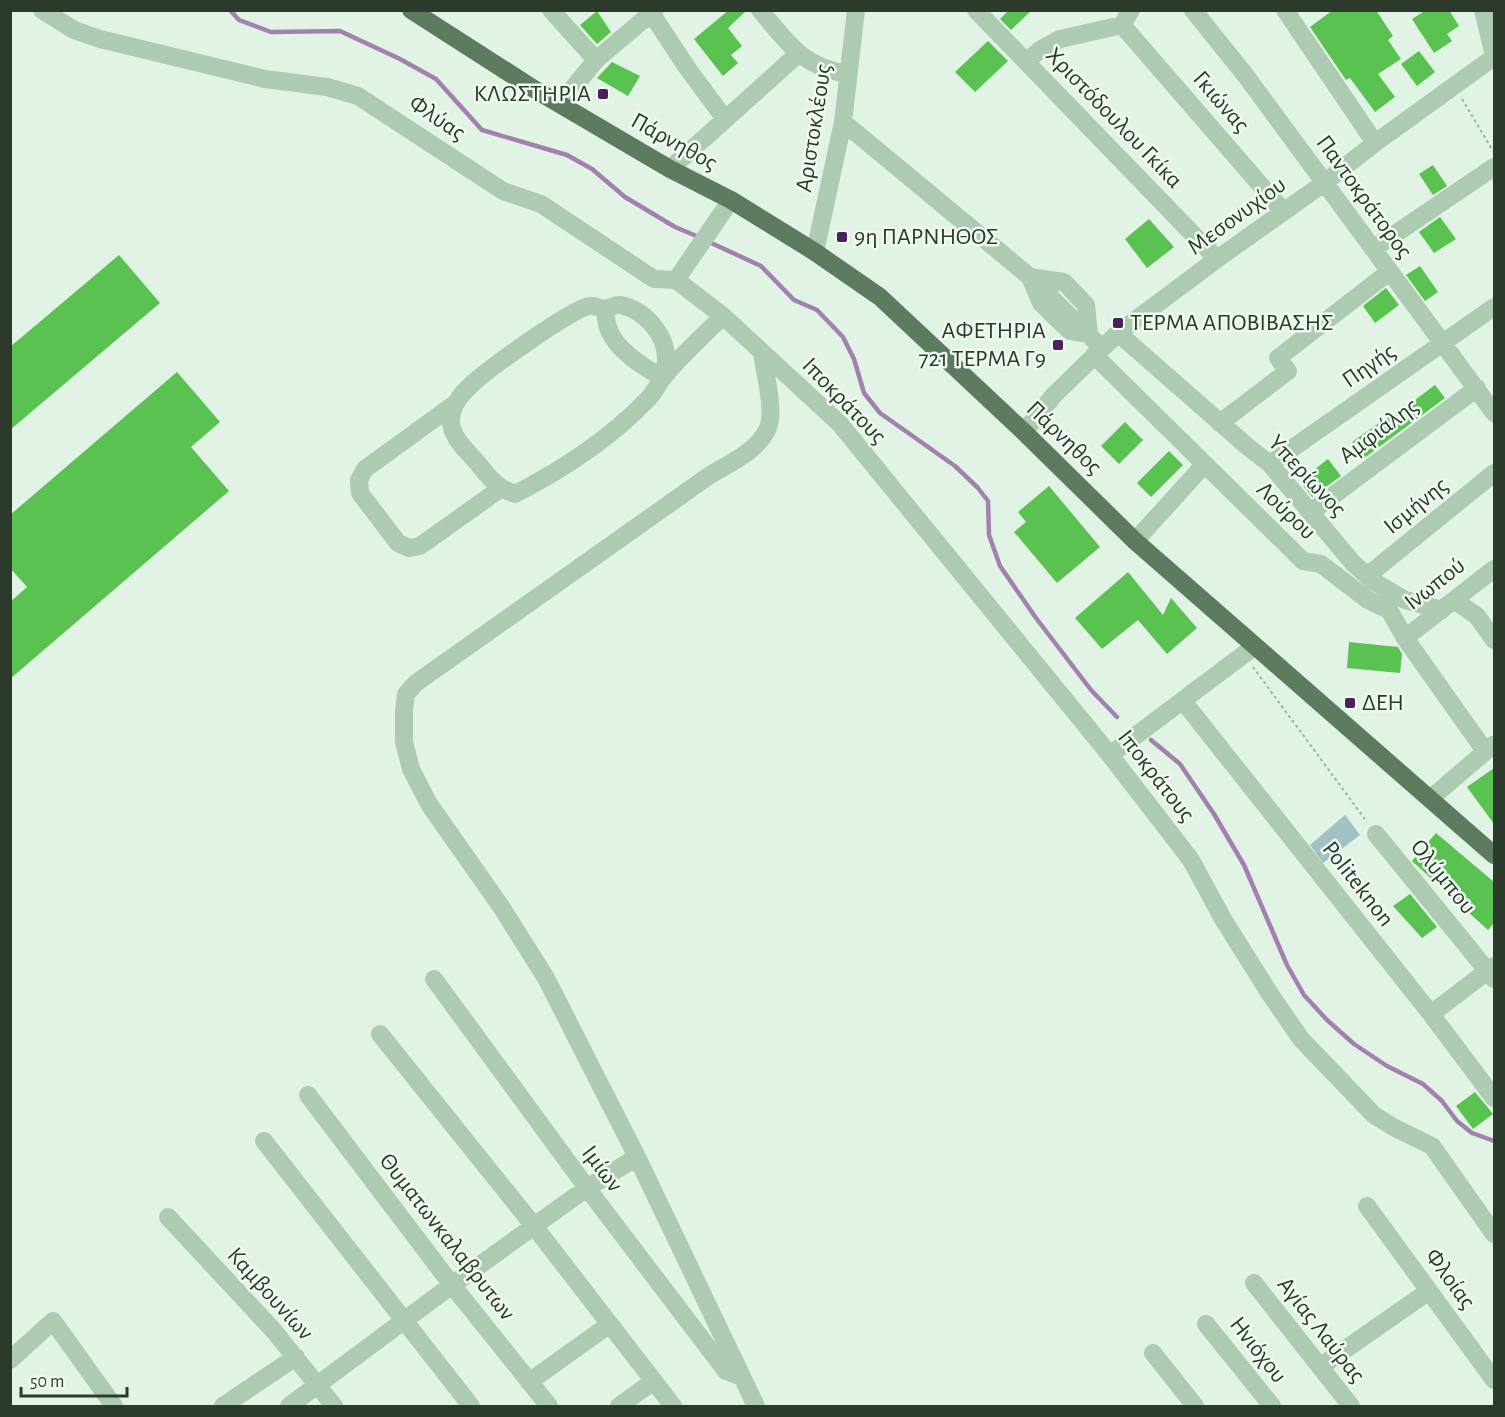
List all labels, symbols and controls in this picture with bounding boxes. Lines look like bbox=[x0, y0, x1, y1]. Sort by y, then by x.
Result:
street label: Χριστόδουλου Γκίκα bbox=[1041, 43, 1187, 193]
street label: Αριστοκλέους bbox=[792, 62, 836, 194]
street label: Γκιώνας bbox=[1188, 67, 1254, 137]
place label: ΚΛΩΣΤΗΡΙΑ bbox=[474, 82, 591, 106]
marker: ΚΛΩΣΤΗΡΙΑ bbox=[596, 87, 610, 101]
street label: Φλύας bbox=[404, 91, 470, 145]
street label: Πάρνηθος bbox=[627, 109, 721, 175]
street label: Παντοκράτορος bbox=[1311, 131, 1417, 263]
street label: Μεσονυχίου bbox=[1183, 173, 1291, 259]
place label: 9η ΠΑΡΝΗΘΟΣ bbox=[854, 225, 998, 249]
marker: 9η ΠΑΡΝΗΘΟΣ bbox=[835, 230, 849, 244]
place label: ΤΕΡΜΑ ΑΠΟΒΙΒΑΣΗΣ bbox=[1130, 311, 1334, 335]
marker: ΤΕΡΜΑ ΑΠΟΒΙΒΑΣΗΣ bbox=[1111, 316, 1125, 330]
place label: ΑΦΕΤΗΡΙΑ 721 ΤΕΡΜΑ Γ9 bbox=[919, 319, 1046, 371]
marker: ΑΦΕΤΗΡΙΑ 721 ΤΕΡΜΑ Γ9 bbox=[1051, 338, 1065, 352]
street label: Πηγής bbox=[1338, 339, 1400, 393]
street label: Ιποκράτους bbox=[797, 353, 891, 449]
street label: Αμφιάλης bbox=[1335, 394, 1423, 468]
street label: Πάρνηθος bbox=[1022, 397, 1106, 479]
street label: Υπερίωνος bbox=[1264, 431, 1350, 521]
street label: Ισμήνης bbox=[1379, 473, 1453, 539]
street label: Λούρου bbox=[1252, 477, 1320, 545]
street label: Ινωπού bbox=[1400, 553, 1470, 615]
place label: ΔΕΗ bbox=[1362, 691, 1404, 715]
marker: ΔΕΗ bbox=[1343, 696, 1357, 710]
street label: Ιποκράτους bbox=[1113, 726, 1199, 826]
street label: Ολύμπου bbox=[1406, 835, 1480, 919]
street label: Politeknon bbox=[1318, 837, 1398, 931]
street label: Ιμίων bbox=[577, 1141, 627, 1197]
street label: Θυματωνκαλαβρυτων bbox=[375, 1149, 519, 1325]
street label: Καμβουνίων bbox=[222, 1243, 318, 1345]
street label: Φλοίας bbox=[1420, 1244, 1480, 1314]
street label: Αγίας Λαύρας bbox=[1273, 1273, 1369, 1387]
street label: Ηνιόχου bbox=[1225, 1312, 1291, 1388]
scale bar bbox=[21, 1360, 128, 1398]
text: 50 m bbox=[30, 1373, 64, 1391]

